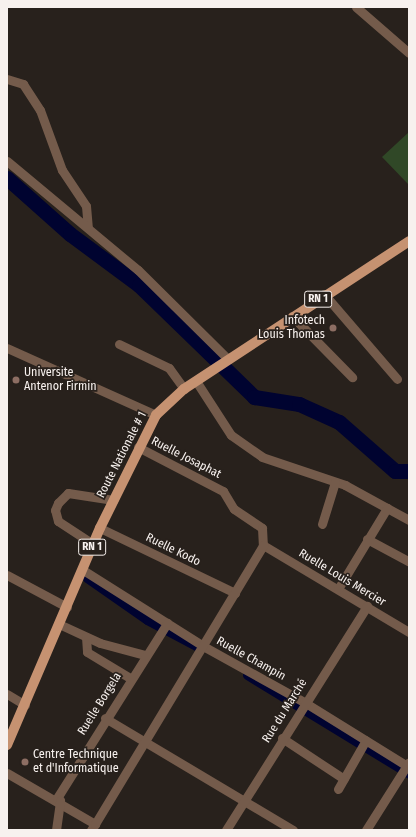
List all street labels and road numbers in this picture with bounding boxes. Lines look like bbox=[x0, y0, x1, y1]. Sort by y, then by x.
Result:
road number: RN 1 bbox=[304, 290, 332, 308]
street label: Route Nationale # 1 bbox=[94, 409, 150, 501]
street label: Ruelle Josaphat bbox=[149, 434, 223, 482]
street label: Ruelle Kodo bbox=[143, 531, 203, 569]
road number: RN 1 bbox=[78, 538, 106, 556]
street label: Ruelle Louis Mercier bbox=[296, 546, 388, 610]
street label: Ruelle Champin bbox=[214, 634, 288, 684]
street label: Ruelle Borgela bbox=[75, 670, 125, 738]
street label: Rue du Marché bbox=[260, 676, 310, 746]

